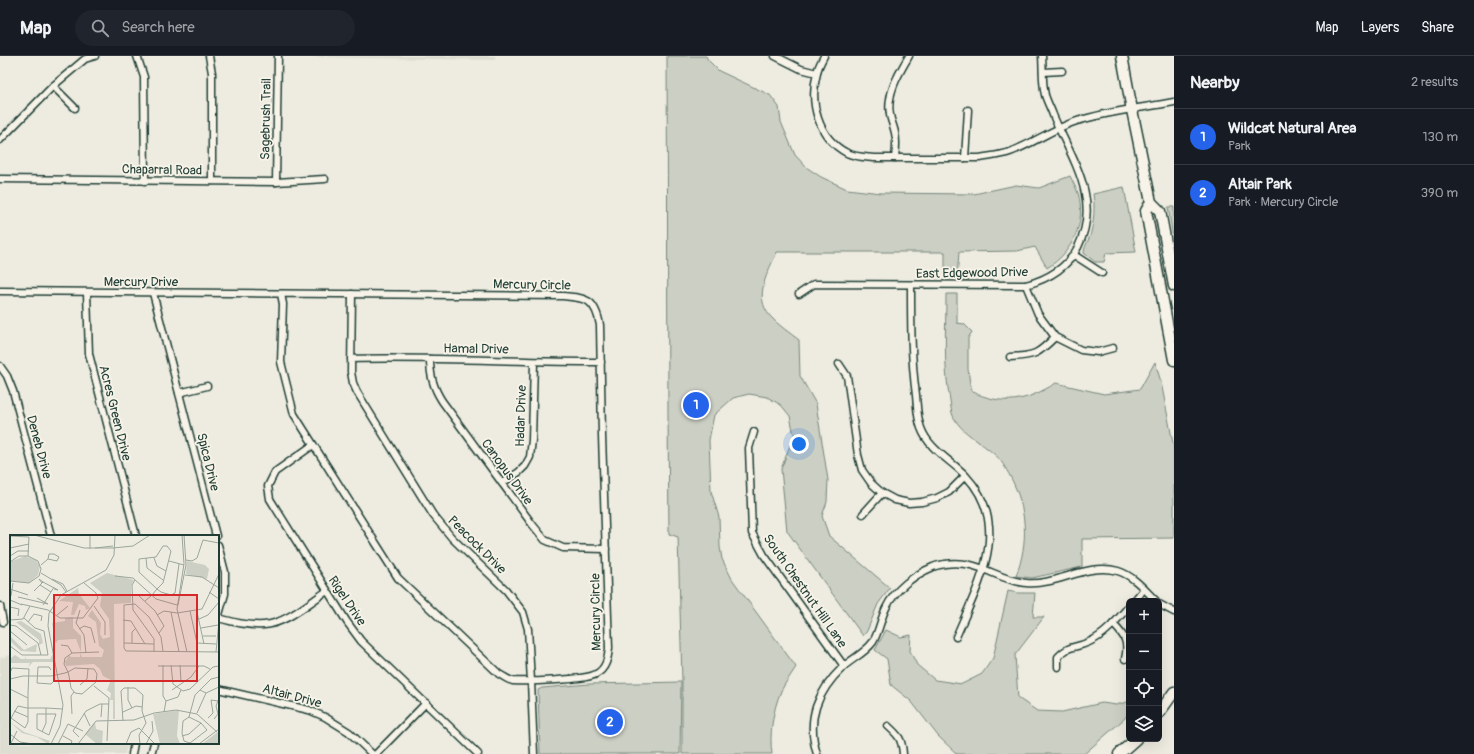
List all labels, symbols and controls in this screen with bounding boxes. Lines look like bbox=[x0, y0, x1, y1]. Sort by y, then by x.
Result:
search box bbox=[75, 10, 355, 46]
text: Map bbox=[20, 16, 51, 40]
icon: search bbox=[89, 17, 111, 39]
text: Search here bbox=[121, 18, 195, 37]
text: Map bbox=[1316, 19, 1339, 36]
text: Layers bbox=[1361, 19, 1399, 36]
text: Share bbox=[1421, 19, 1454, 36]
text: Nearby bbox=[1190, 72, 1239, 93]
text: 2 results bbox=[1411, 74, 1458, 90]
street label: Sagebrush Trail bbox=[257, 78, 275, 160]
text: Wildcat Natural Area bbox=[1228, 119, 1356, 138]
text: 1 bbox=[1200, 129, 1206, 145]
text: 130 m bbox=[1422, 129, 1458, 145]
text: Park bbox=[1228, 138, 1251, 154]
street label: Chaparral Road bbox=[122, 161, 202, 179]
text: Altair Park bbox=[1228, 175, 1292, 194]
text: 2 bbox=[1199, 185, 1207, 201]
text: 390 m bbox=[1421, 185, 1458, 201]
text: Park · Mercury Circle bbox=[1228, 194, 1338, 210]
street label: East Edgewood Drive bbox=[916, 264, 1029, 282]
street label: Mercury Drive bbox=[104, 274, 179, 290]
street label: Mercury Circle bbox=[493, 276, 572, 294]
street label: Hamal Drive bbox=[443, 340, 509, 358]
street label: Acres Green Drive bbox=[95, 364, 135, 463]
street label: Hadar Drive bbox=[512, 384, 530, 447]
pin: 1 bbox=[683, 390, 709, 420]
street label: Deneb Drive bbox=[23, 414, 55, 481]
street label: Spica Drive bbox=[193, 431, 223, 493]
your location bbox=[789, 434, 809, 454]
street label: Canopus Drive bbox=[478, 436, 537, 509]
street label: Peacock Drive bbox=[445, 513, 510, 578]
street label: South Chestnut Hill Lane bbox=[760, 531, 851, 651]
inset map bbox=[10, 535, 219, 744]
street label: Mercury Circle bbox=[587, 572, 605, 651]
street label: Rigel Drive bbox=[325, 573, 370, 629]
map controls bbox=[1126, 598, 1162, 742]
button: + bbox=[1126, 598, 1162, 634]
button: − bbox=[1126, 634, 1162, 670]
button: locate bbox=[1126, 670, 1162, 706]
street label: Altair Drive bbox=[261, 680, 324, 712]
button: layers bbox=[1126, 706, 1162, 742]
pin: 2 bbox=[597, 707, 623, 737]

